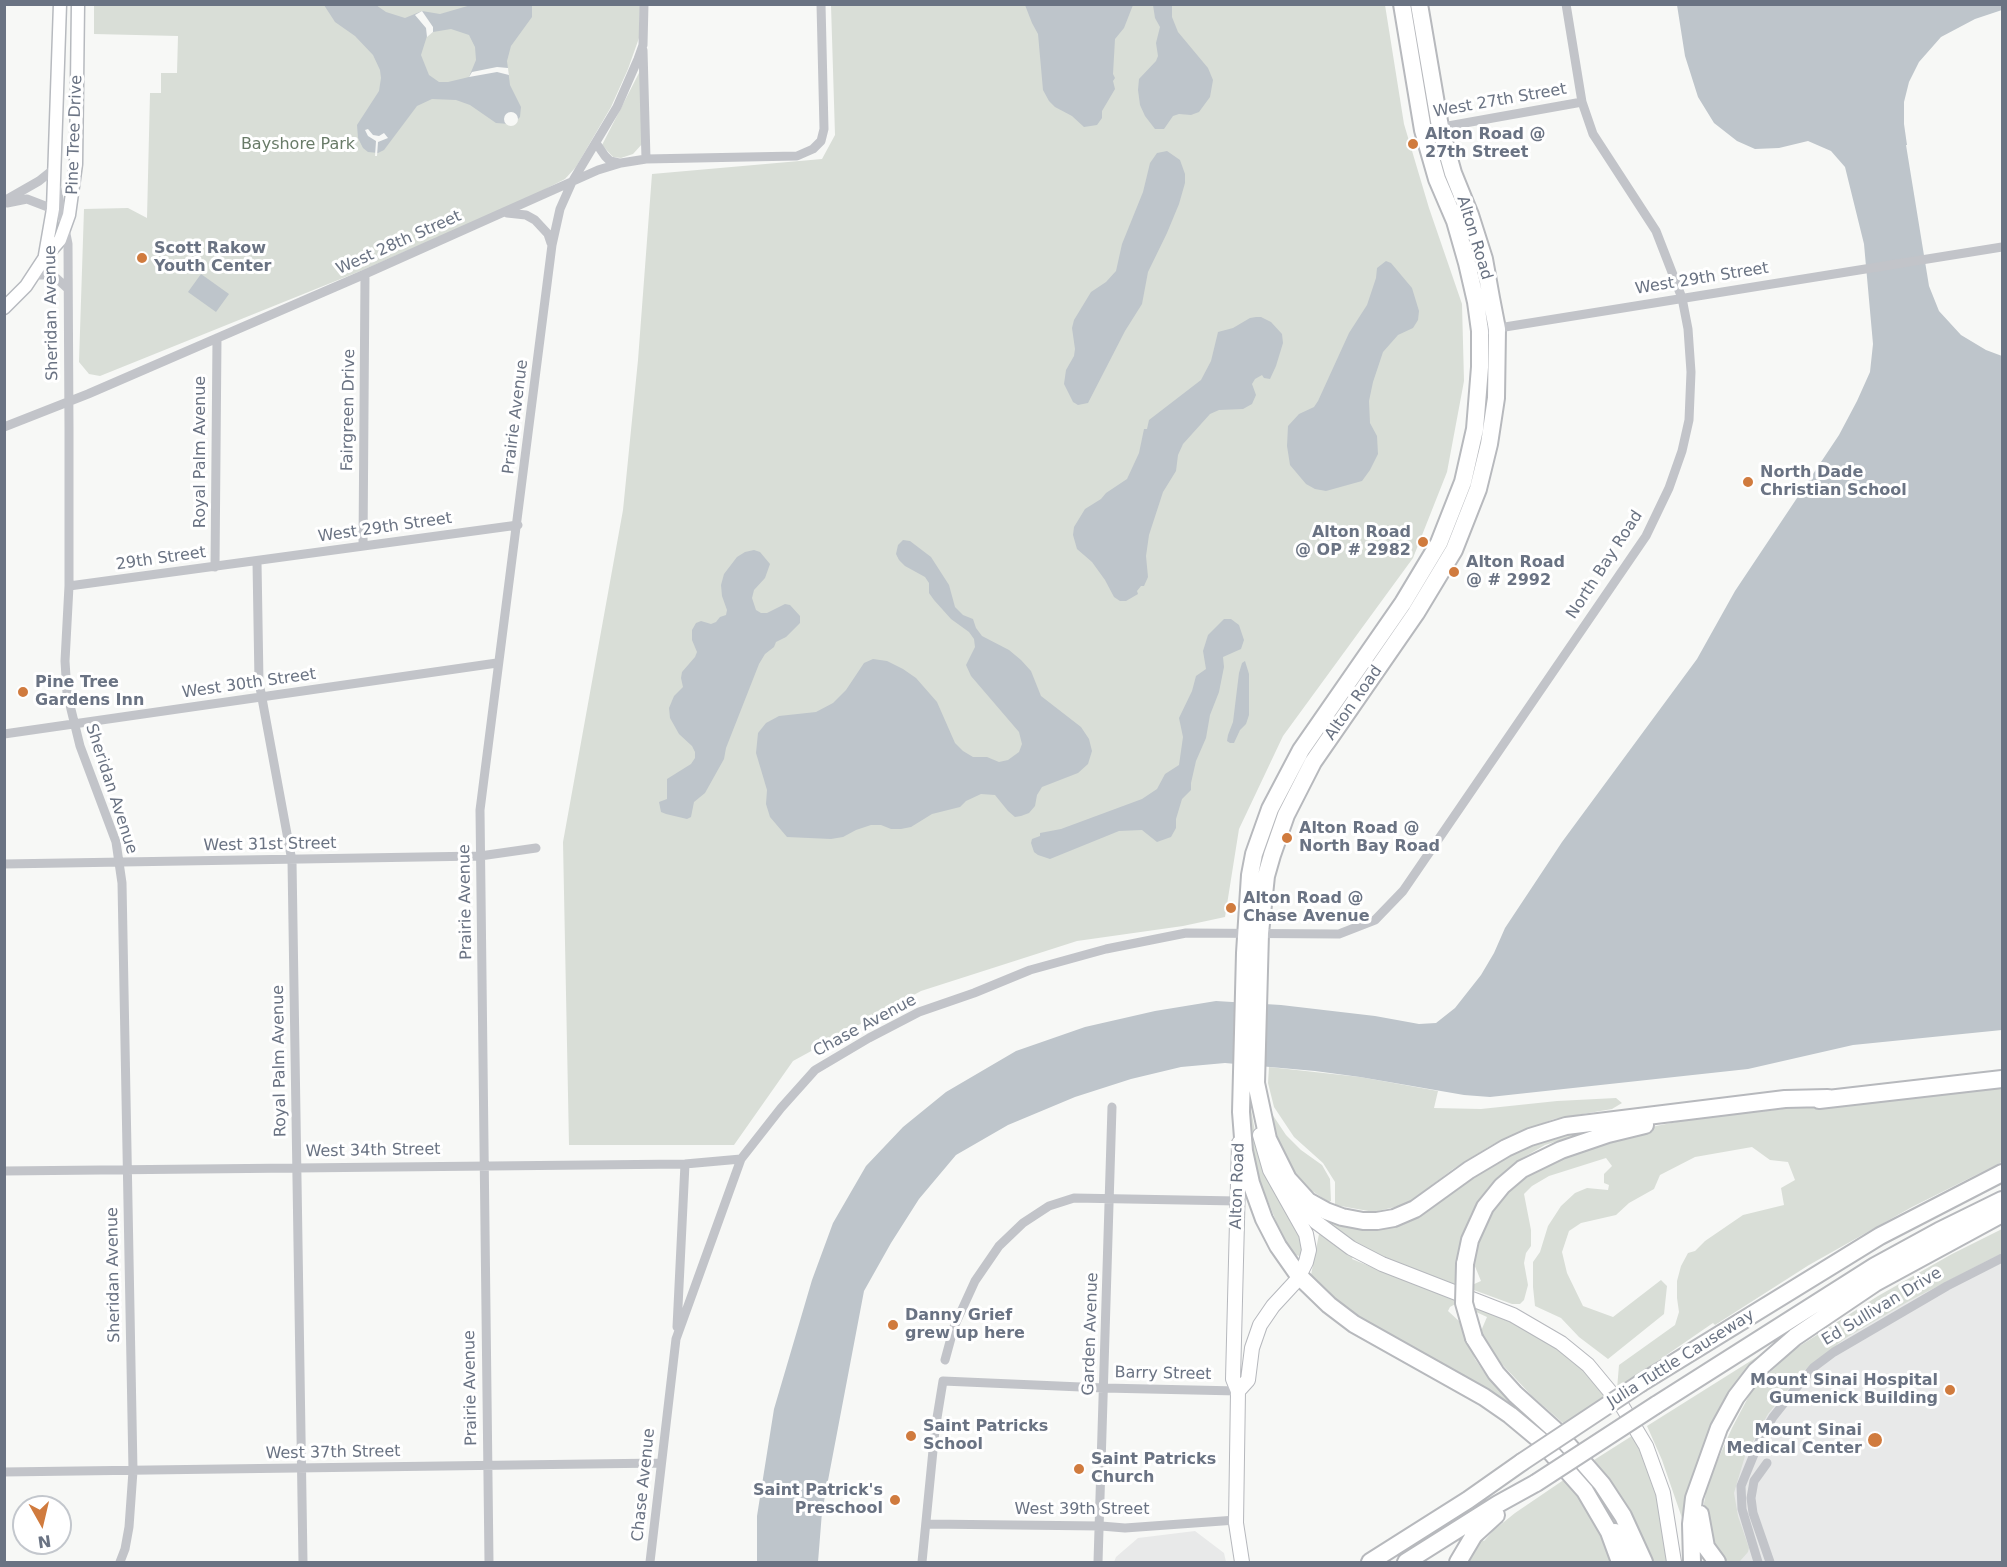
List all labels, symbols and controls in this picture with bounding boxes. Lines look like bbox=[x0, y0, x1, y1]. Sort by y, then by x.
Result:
street label: Pine Tree Drive bbox=[63, 75, 87, 195]
street label: West 27th Street bbox=[1432, 80, 1568, 122]
place label: Alton Road @ 27th Street bbox=[1425, 125, 1546, 163]
park label: Bayshore Park bbox=[241, 135, 355, 155]
marker: Alton Road @ 27th Street bbox=[1406, 137, 1420, 151]
street label: Alton Road bbox=[1452, 194, 1496, 282]
street label: West 28th Street bbox=[333, 207, 465, 279]
place label: Scott Rakow Youth Center bbox=[154, 239, 271, 277]
street label: Sheridan Avenue bbox=[41, 245, 63, 381]
marker: Scott Rakow Youth Center bbox=[135, 251, 149, 265]
street label: West 29th Street bbox=[1634, 259, 1770, 299]
street label: Fairgreen Drive bbox=[338, 349, 360, 471]
street label: Prairie Avenue bbox=[499, 358, 533, 476]
street label: Royal Palm Avenue bbox=[191, 376, 211, 528]
place label: North Dade Christian School bbox=[1760, 463, 1907, 501]
marker: North Dade Christian School bbox=[1741, 475, 1755, 489]
street label: North Bay Road bbox=[1563, 507, 1647, 623]
street label: West 29th Street bbox=[317, 509, 453, 547]
place label: Alton Road @ OP # 2982 bbox=[1295, 523, 1411, 561]
marker: Alton Road @ OP # 2982 bbox=[1416, 535, 1430, 549]
street label: 29th Street bbox=[115, 543, 207, 575]
place label: Alton Road @ # 2992 bbox=[1466, 553, 1565, 591]
marker: Alton Road @ # 2992 bbox=[1447, 565, 1461, 579]
street label: Alton Road bbox=[1321, 662, 1387, 744]
street label: West 30th Street bbox=[181, 665, 317, 703]
place label: Pine Tree Gardens Inn bbox=[35, 673, 144, 711]
marker: Pine Tree Gardens Inn bbox=[16, 685, 30, 699]
street label: Sheridan Avenue bbox=[81, 721, 141, 857]
place label: Alton Road @ North Bay Road bbox=[1299, 819, 1440, 857]
marker: Alton Road @ North Bay Road bbox=[1280, 831, 1294, 845]
street label: West 31st Street bbox=[203, 834, 337, 856]
street label: Prairie Avenue bbox=[455, 844, 477, 960]
place label: Alton Road @ Chase Avenue bbox=[1243, 889, 1370, 927]
marker: Alton Road @ Chase Avenue bbox=[1224, 901, 1238, 915]
street label: Royal Palm Avenue bbox=[269, 985, 291, 1137]
street label: Chase Avenue bbox=[810, 991, 920, 1061]
street label: West 34th Street bbox=[305, 1140, 441, 1162]
street label: Alton Road bbox=[1227, 1142, 1249, 1230]
street label: Sheridan Avenue bbox=[103, 1207, 125, 1343]
street label: Ed Sullivan Drive bbox=[1819, 1264, 1945, 1350]
street label: Garden Avenue bbox=[1079, 1272, 1103, 1396]
place label: Danny Grief grew up here bbox=[905, 1306, 1025, 1344]
street label: Julia Tuttle Causeway bbox=[1604, 1306, 1758, 1412]
marker: Danny Grief grew up here bbox=[886, 1318, 900, 1332]
street label: Prairie Avenue bbox=[460, 1330, 482, 1446]
street label: Barry Street bbox=[1114, 1364, 1212, 1384]
place label: Mount Sinai Hospital Gumenick Building bbox=[1750, 1371, 1938, 1409]
marker: Mount Sinai Hospital Gumenick Building bbox=[1943, 1383, 1957, 1397]
place label: Saint Patricks School bbox=[923, 1417, 1048, 1455]
place label: Mount Sinai Medical Center bbox=[1727, 1421, 1862, 1459]
street label: Chase Avenue bbox=[629, 1427, 659, 1543]
marker: Saint Patricks School bbox=[904, 1429, 918, 1443]
marker: Mount Sinai Medical Center bbox=[1866, 1431, 1884, 1449]
street label: West 37th Street bbox=[265, 1442, 401, 1464]
place label: Saint Patricks Church bbox=[1091, 1450, 1216, 1488]
marker: Saint Patricks Church bbox=[1072, 1462, 1086, 1476]
place label: Saint Patrick's Preschool bbox=[753, 1481, 883, 1519]
marker: Saint Patrick's Preschool bbox=[888, 1493, 902, 1507]
north arrow bbox=[12, 1495, 72, 1555]
street label: West 39th Street bbox=[1015, 1500, 1149, 1520]
text: N bbox=[36, 1531, 52, 1552]

